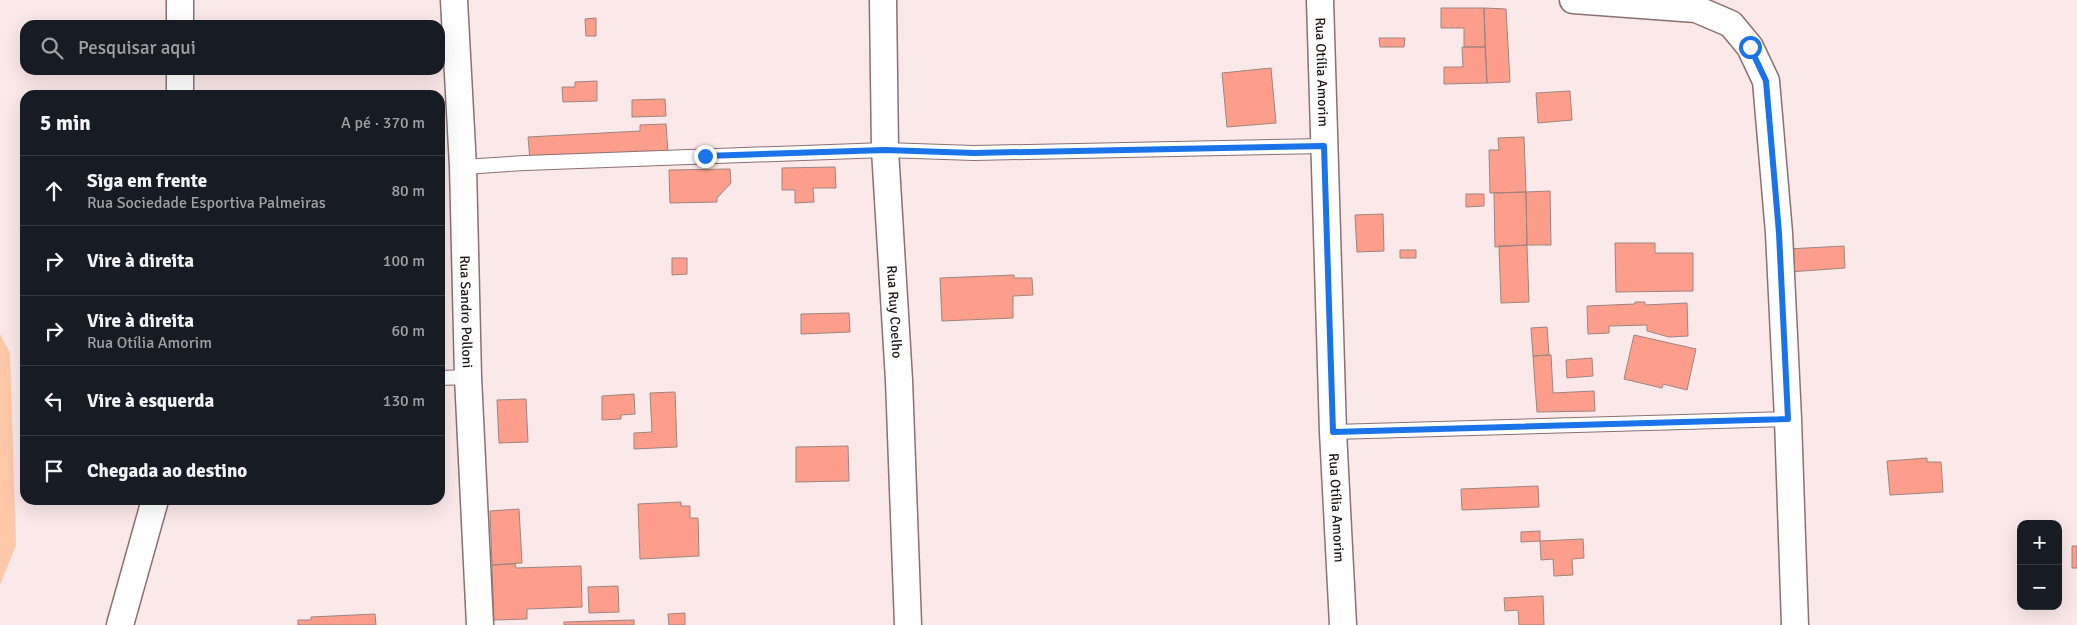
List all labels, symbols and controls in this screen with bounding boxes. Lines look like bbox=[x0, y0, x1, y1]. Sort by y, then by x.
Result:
street label: Rua Otília Amorim bbox=[1312, 17, 1332, 127]
search box bbox=[20, 20, 445, 75]
icon: search bbox=[38, 34, 66, 62]
text: Pesquisar aqui bbox=[78, 36, 196, 60]
route start bbox=[1739, 36, 1762, 59]
text: 5 min bbox=[40, 110, 91, 136]
text: A pé · 370 m bbox=[341, 113, 425, 133]
route end bbox=[694, 145, 717, 168]
text: Siga em frente bbox=[87, 169, 207, 193]
icon: ahead bbox=[40, 177, 68, 205]
text: 80 m bbox=[391, 181, 425, 201]
text: Rua Sociedade Esportiva Palmeiras bbox=[87, 193, 326, 213]
icon: right bbox=[40, 247, 68, 275]
text: Vire à direita bbox=[87, 249, 194, 273]
text: 100 m bbox=[383, 251, 425, 271]
street label: Rua Sandro Polloni bbox=[456, 255, 476, 368]
street label: Rua Ruy Coelho bbox=[883, 265, 906, 359]
text: Vire à direita bbox=[87, 309, 194, 333]
icon: right bbox=[40, 317, 68, 345]
text: 60 m bbox=[391, 321, 425, 341]
text: Rua Otília Amorim bbox=[87, 333, 212, 353]
icon: left bbox=[40, 387, 68, 415]
text: Vire à esquerda bbox=[87, 389, 214, 413]
text: 130 m bbox=[383, 391, 425, 411]
street label: Rua Otília Amorim bbox=[1325, 453, 1348, 563]
icon: arrive bbox=[40, 457, 68, 485]
text: Chegada ao destino bbox=[87, 459, 247, 483]
map controls bbox=[2017, 520, 2062, 610]
button: + bbox=[2017, 520, 2062, 565]
button: − bbox=[2017, 565, 2062, 610]

